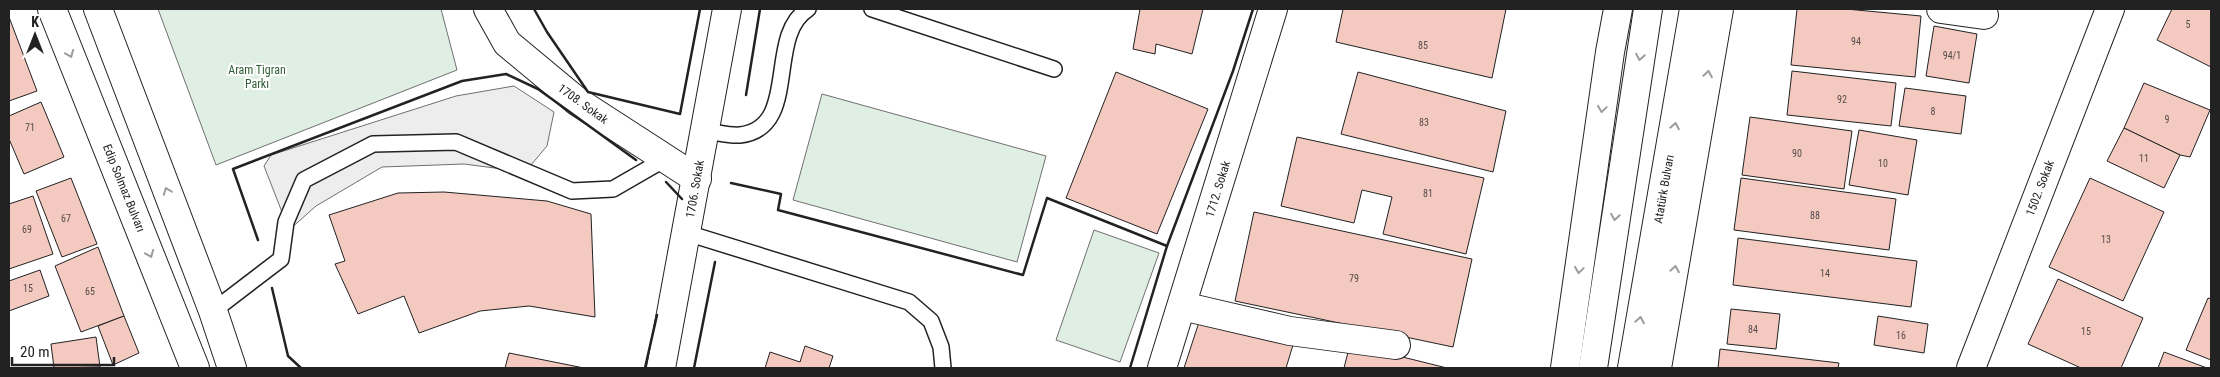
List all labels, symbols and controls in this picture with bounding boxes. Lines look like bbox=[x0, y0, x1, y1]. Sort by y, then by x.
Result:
north arrow bbox=[10, 10, 60, 60]
text: K bbox=[31, 14, 39, 30]
house number: 5 bbox=[2186, 19, 2191, 30]
house number: 94 bbox=[1851, 36, 1861, 47]
house number: 85 bbox=[1418, 40, 1428, 51]
one-way arrow bbox=[64, 49, 74, 58]
house number: 94/1 bbox=[1943, 50, 1961, 61]
one-way arrow bbox=[1636, 53, 1646, 61]
park label: Aram Tigran Parkı bbox=[228, 63, 286, 91]
one-way arrow bbox=[1702, 69, 1713, 77]
street label: 1708. Sokak bbox=[555, 81, 611, 127]
house number: 92 bbox=[1837, 94, 1847, 105]
one-way arrow bbox=[1597, 104, 1607, 113]
house number: 8 bbox=[1931, 106, 1936, 117]
house number: 9 bbox=[2165, 114, 2170, 125]
house number: 83 bbox=[1419, 117, 1429, 128]
one-way arrow bbox=[1669, 121, 1679, 130]
house number: 71 bbox=[25, 122, 35, 133]
street label: Edip Solmaz Bulvarı bbox=[100, 142, 148, 234]
house number: 90 bbox=[1792, 148, 1802, 159]
street label: Atatürk Bulvarı bbox=[1651, 153, 1677, 225]
house number: 11 bbox=[2139, 153, 2149, 164]
street label: 1706. Sokak bbox=[683, 158, 707, 219]
street label: 1712. Sokak bbox=[1203, 158, 1233, 219]
house number: 10 bbox=[1878, 158, 1888, 169]
street label: 1502. Sokak bbox=[2023, 158, 2057, 218]
one-way arrow bbox=[163, 187, 173, 196]
house number: 81 bbox=[1423, 188, 1433, 199]
house number: 88 bbox=[1810, 210, 1820, 221]
house number: 67 bbox=[61, 213, 71, 224]
one-way arrow bbox=[1610, 214, 1621, 222]
house number: 69 bbox=[22, 224, 32, 235]
house number: 13 bbox=[2101, 234, 2111, 245]
one-way arrow bbox=[144, 249, 154, 257]
one-way arrow bbox=[1670, 264, 1680, 273]
one-way arrow bbox=[1574, 266, 1585, 274]
house number: 14 bbox=[1820, 268, 1830, 279]
house number: 79 bbox=[1349, 273, 1359, 284]
house number: 15 bbox=[23, 283, 33, 294]
house number: 65 bbox=[85, 286, 95, 297]
one-way arrow bbox=[1635, 316, 1645, 325]
house number: 84 bbox=[1748, 324, 1758, 335]
house number: 15 bbox=[2081, 326, 2091, 337]
house number: 16 bbox=[1896, 330, 1906, 341]
scale bar bbox=[12, 334, 115, 366]
text: 20 m bbox=[20, 343, 50, 361]

